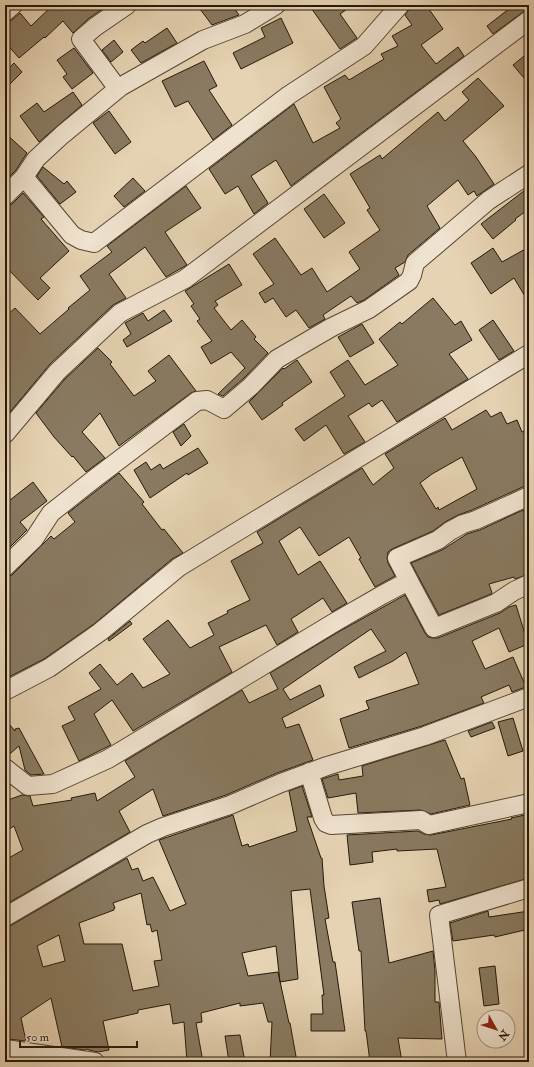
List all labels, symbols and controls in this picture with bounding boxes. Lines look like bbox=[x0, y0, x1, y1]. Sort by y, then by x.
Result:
north arrow bbox=[476, 1009, 516, 1049]
scale bar bbox=[20, 1023, 137, 1049]
text: N bbox=[495, 1026, 512, 1044]
text: 50 m bbox=[26, 1030, 50, 1045]

